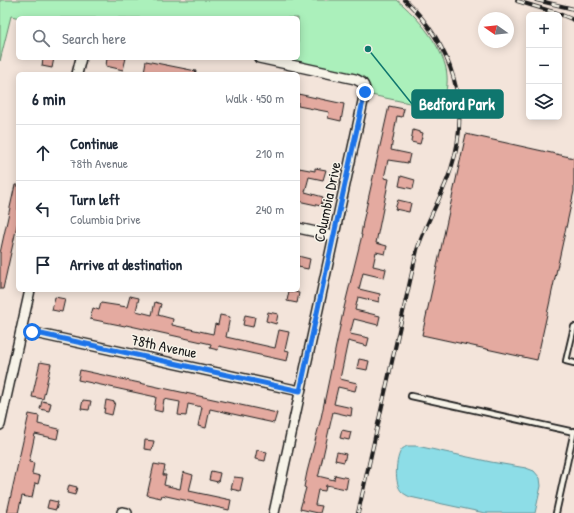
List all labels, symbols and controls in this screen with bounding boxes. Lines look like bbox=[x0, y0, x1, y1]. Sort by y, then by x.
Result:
north arrow bbox=[478, 12, 514, 48]
map controls bbox=[526, 12, 562, 120]
button: + bbox=[526, 12, 562, 48]
search box bbox=[16, 16, 300, 60]
icon: search bbox=[30, 27, 52, 49]
text: Search here bbox=[62, 28, 126, 49]
button: − bbox=[526, 48, 562, 84]
route end bbox=[356, 83, 374, 101]
button: layers bbox=[526, 84, 562, 120]
text: 6 min bbox=[32, 87, 66, 110]
text: Walk · 450 m bbox=[225, 89, 284, 107]
callout: Bedford Park bbox=[412, 90, 503, 118]
text: Bedford Park bbox=[419, 93, 495, 115]
text: Continue bbox=[70, 133, 118, 154]
icon: ahead bbox=[32, 142, 54, 164]
text: 210 m bbox=[256, 144, 284, 162]
text: 78th Avenue bbox=[70, 154, 128, 172]
street label: Columbia Drive bbox=[308, 160, 346, 244]
text: Turn left bbox=[70, 189, 120, 210]
icon: left bbox=[32, 198, 54, 220]
text: 240 m bbox=[255, 200, 284, 218]
text: Columbia Drive bbox=[70, 210, 141, 228]
icon: arrive bbox=[32, 254, 54, 276]
text: Arrive at destination bbox=[70, 254, 182, 275]
route start bbox=[23, 323, 41, 341]
street label: 78th Avenue bbox=[129, 329, 199, 363]

